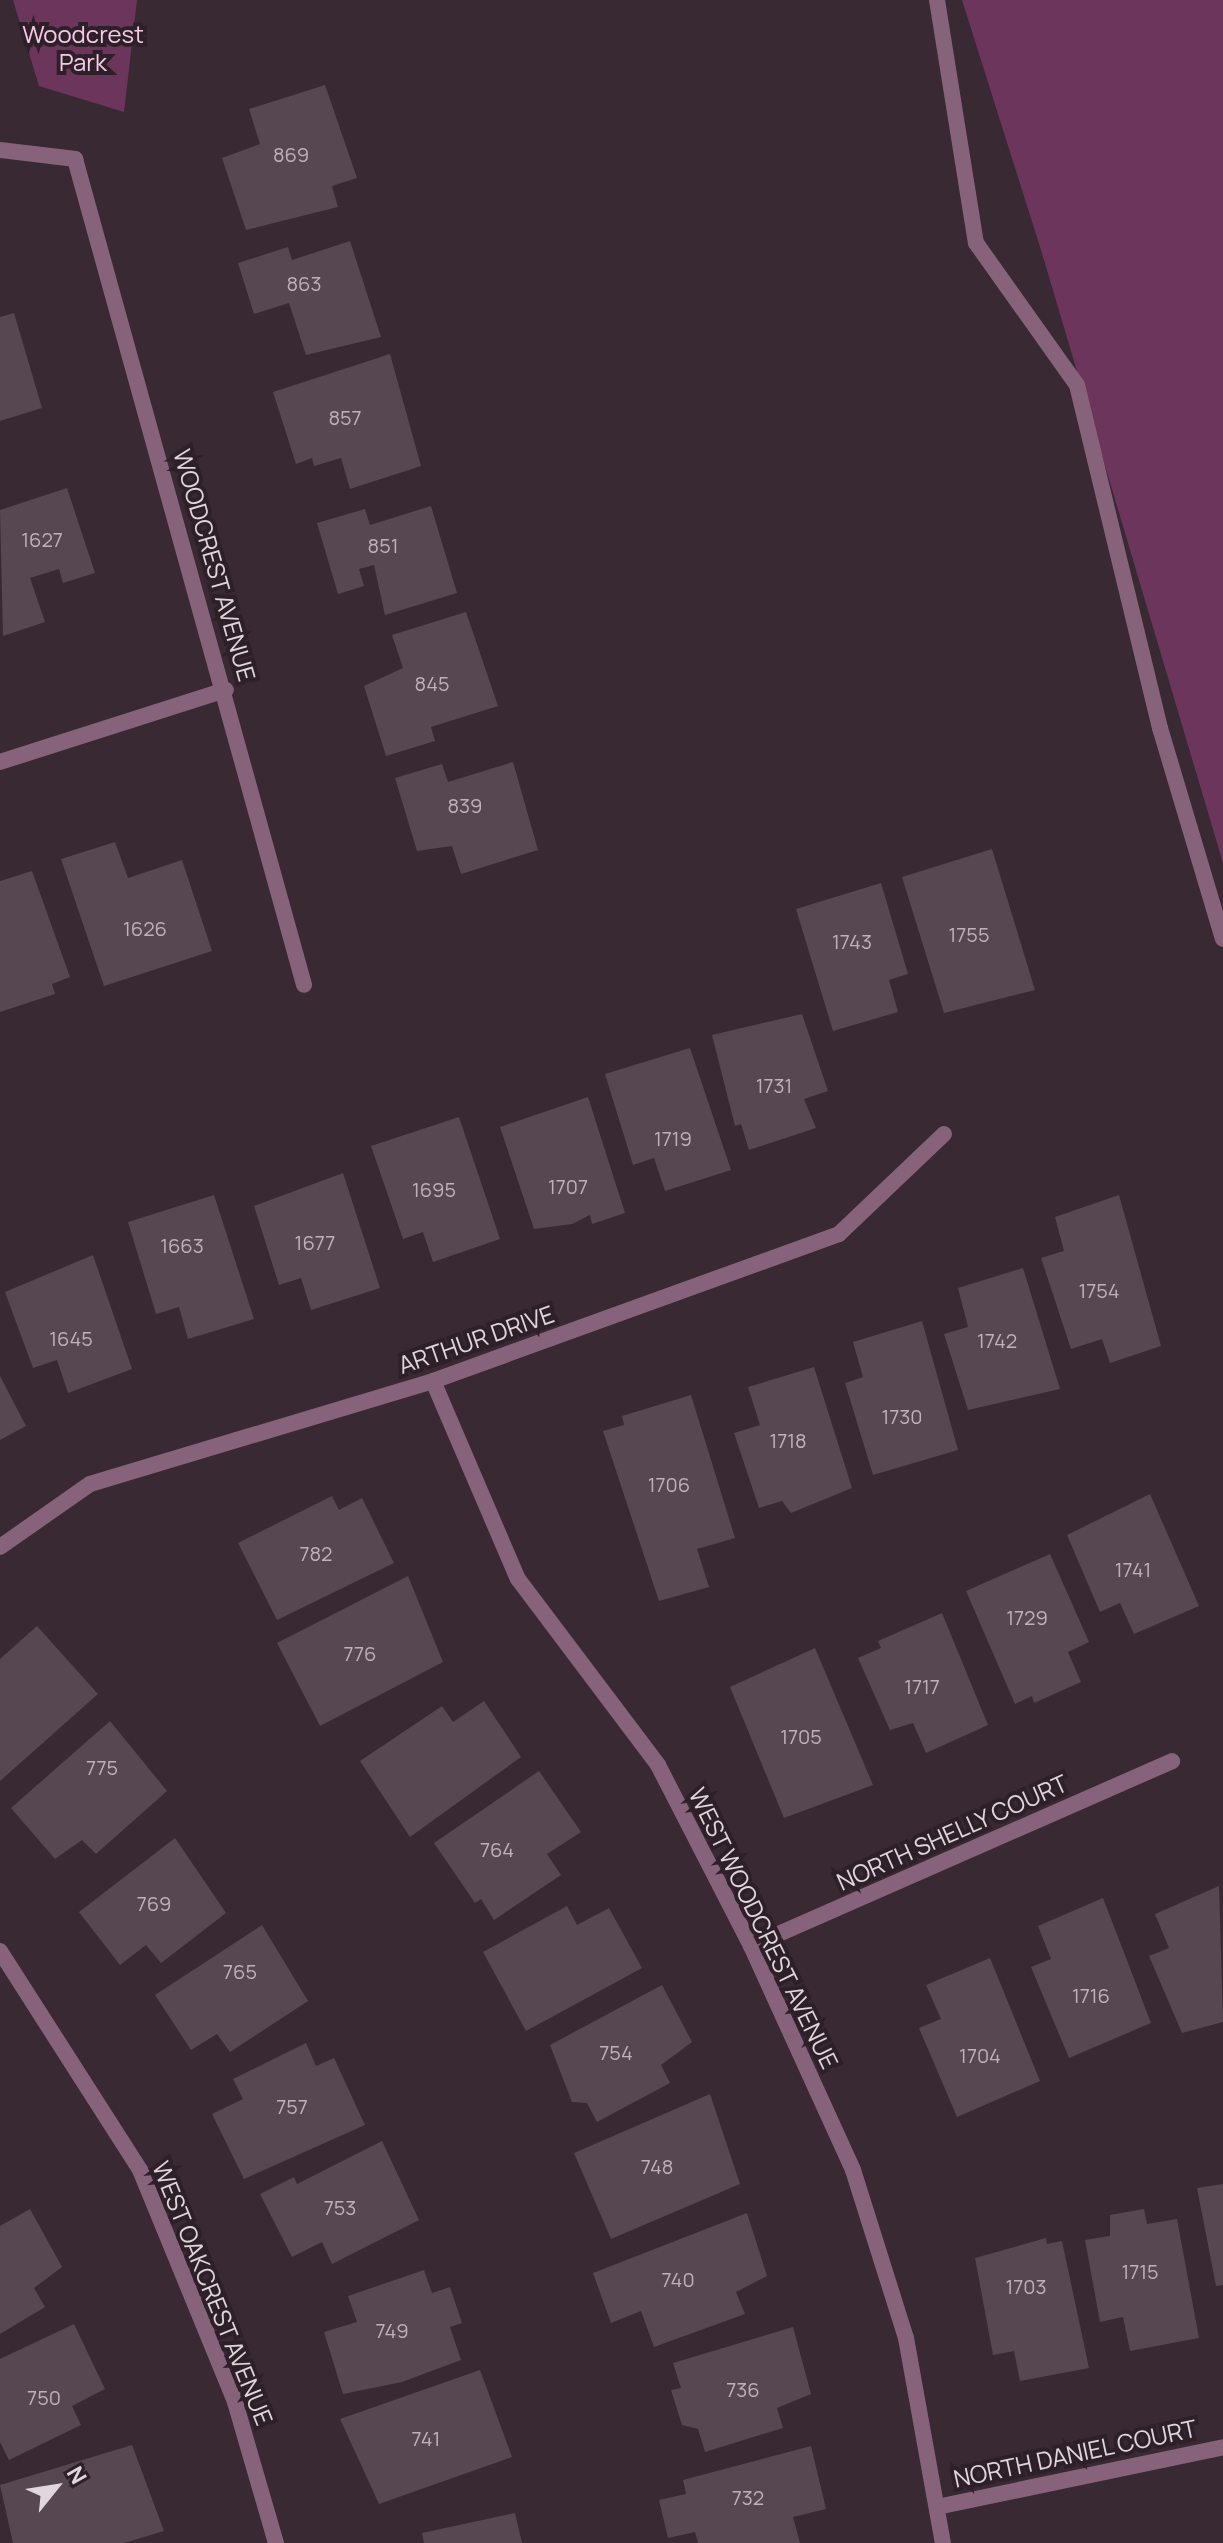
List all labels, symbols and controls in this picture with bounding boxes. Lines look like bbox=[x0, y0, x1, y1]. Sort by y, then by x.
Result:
park label: Woodcrest Park bbox=[22, 20, 144, 76]
house number: 869 bbox=[273, 142, 309, 166]
house number: 863 bbox=[286, 271, 322, 295]
house number: 857 bbox=[328, 405, 362, 429]
street label: WOODCREST AVENUE bbox=[168, 445, 262, 685]
house number: 1627 bbox=[21, 527, 63, 551]
house number: 851 bbox=[368, 533, 398, 557]
house number: 845 bbox=[415, 671, 449, 695]
house number: 839 bbox=[447, 793, 483, 817]
house number: 1626 bbox=[123, 916, 167, 940]
house number: 1755 bbox=[949, 922, 989, 946]
house number: 1743 bbox=[832, 929, 872, 953]
house number: 1731 bbox=[756, 1073, 792, 1097]
house number: 1719 bbox=[654, 1126, 692, 1150]
house number: 1707 bbox=[548, 1174, 588, 1198]
house number: 1695 bbox=[412, 1177, 456, 1201]
house number: 1677 bbox=[295, 1230, 335, 1254]
house number: 1663 bbox=[160, 1233, 204, 1257]
house number: 1754 bbox=[1078, 1278, 1120, 1302]
street label: ARTHUR DRIVE bbox=[394, 1299, 558, 1379]
house number: 1645 bbox=[49, 1326, 93, 1350]
house number: 1742 bbox=[977, 1328, 1017, 1352]
house number: 1730 bbox=[881, 1404, 923, 1428]
house number: 1718 bbox=[769, 1428, 807, 1452]
house number: 1706 bbox=[648, 1472, 690, 1496]
house number: 782 bbox=[299, 1541, 333, 1565]
house number: 1741 bbox=[1115, 1557, 1151, 1581]
house number: 1729 bbox=[1006, 1605, 1048, 1629]
house number: 776 bbox=[343, 1641, 377, 1665]
house number: 1717 bbox=[904, 1674, 940, 1698]
house number: 1705 bbox=[780, 1724, 822, 1748]
house number: 775 bbox=[86, 1755, 118, 1779]
street label: NORTH SHELLY COURT bbox=[832, 1768, 1072, 1896]
street label: WEST WOODCREST AVENUE bbox=[683, 1782, 845, 2074]
house number: 764 bbox=[480, 1837, 514, 1861]
house number: 769 bbox=[137, 1891, 171, 1915]
house number: 765 bbox=[223, 1959, 257, 1983]
house number: 1716 bbox=[1072, 1983, 1110, 2007]
house number: 754 bbox=[599, 2040, 633, 2064]
house number: 1704 bbox=[959, 2043, 1001, 2067]
house number: 757 bbox=[276, 2094, 308, 2118]
house number: 748 bbox=[641, 2154, 673, 2178]
street label: WEST OAKCREST AVENUE bbox=[147, 2156, 279, 2430]
house number: 753 bbox=[324, 2195, 356, 2219]
house number: 1715 bbox=[1121, 2259, 1159, 2283]
house number: 740 bbox=[661, 2267, 695, 2291]
house number: 1703 bbox=[1005, 2274, 1047, 2298]
house number: 749 bbox=[375, 2318, 409, 2342]
house number: 736 bbox=[726, 2377, 760, 2401]
house number: 750 bbox=[27, 2385, 61, 2409]
street label: NORTH DANIEL COURT bbox=[950, 2413, 1200, 2493]
house number: 741 bbox=[412, 2426, 440, 2450]
north arrow bbox=[16, 2447, 96, 2527]
text: N bbox=[60, 2461, 94, 2489]
house number: 732 bbox=[732, 2485, 764, 2509]

